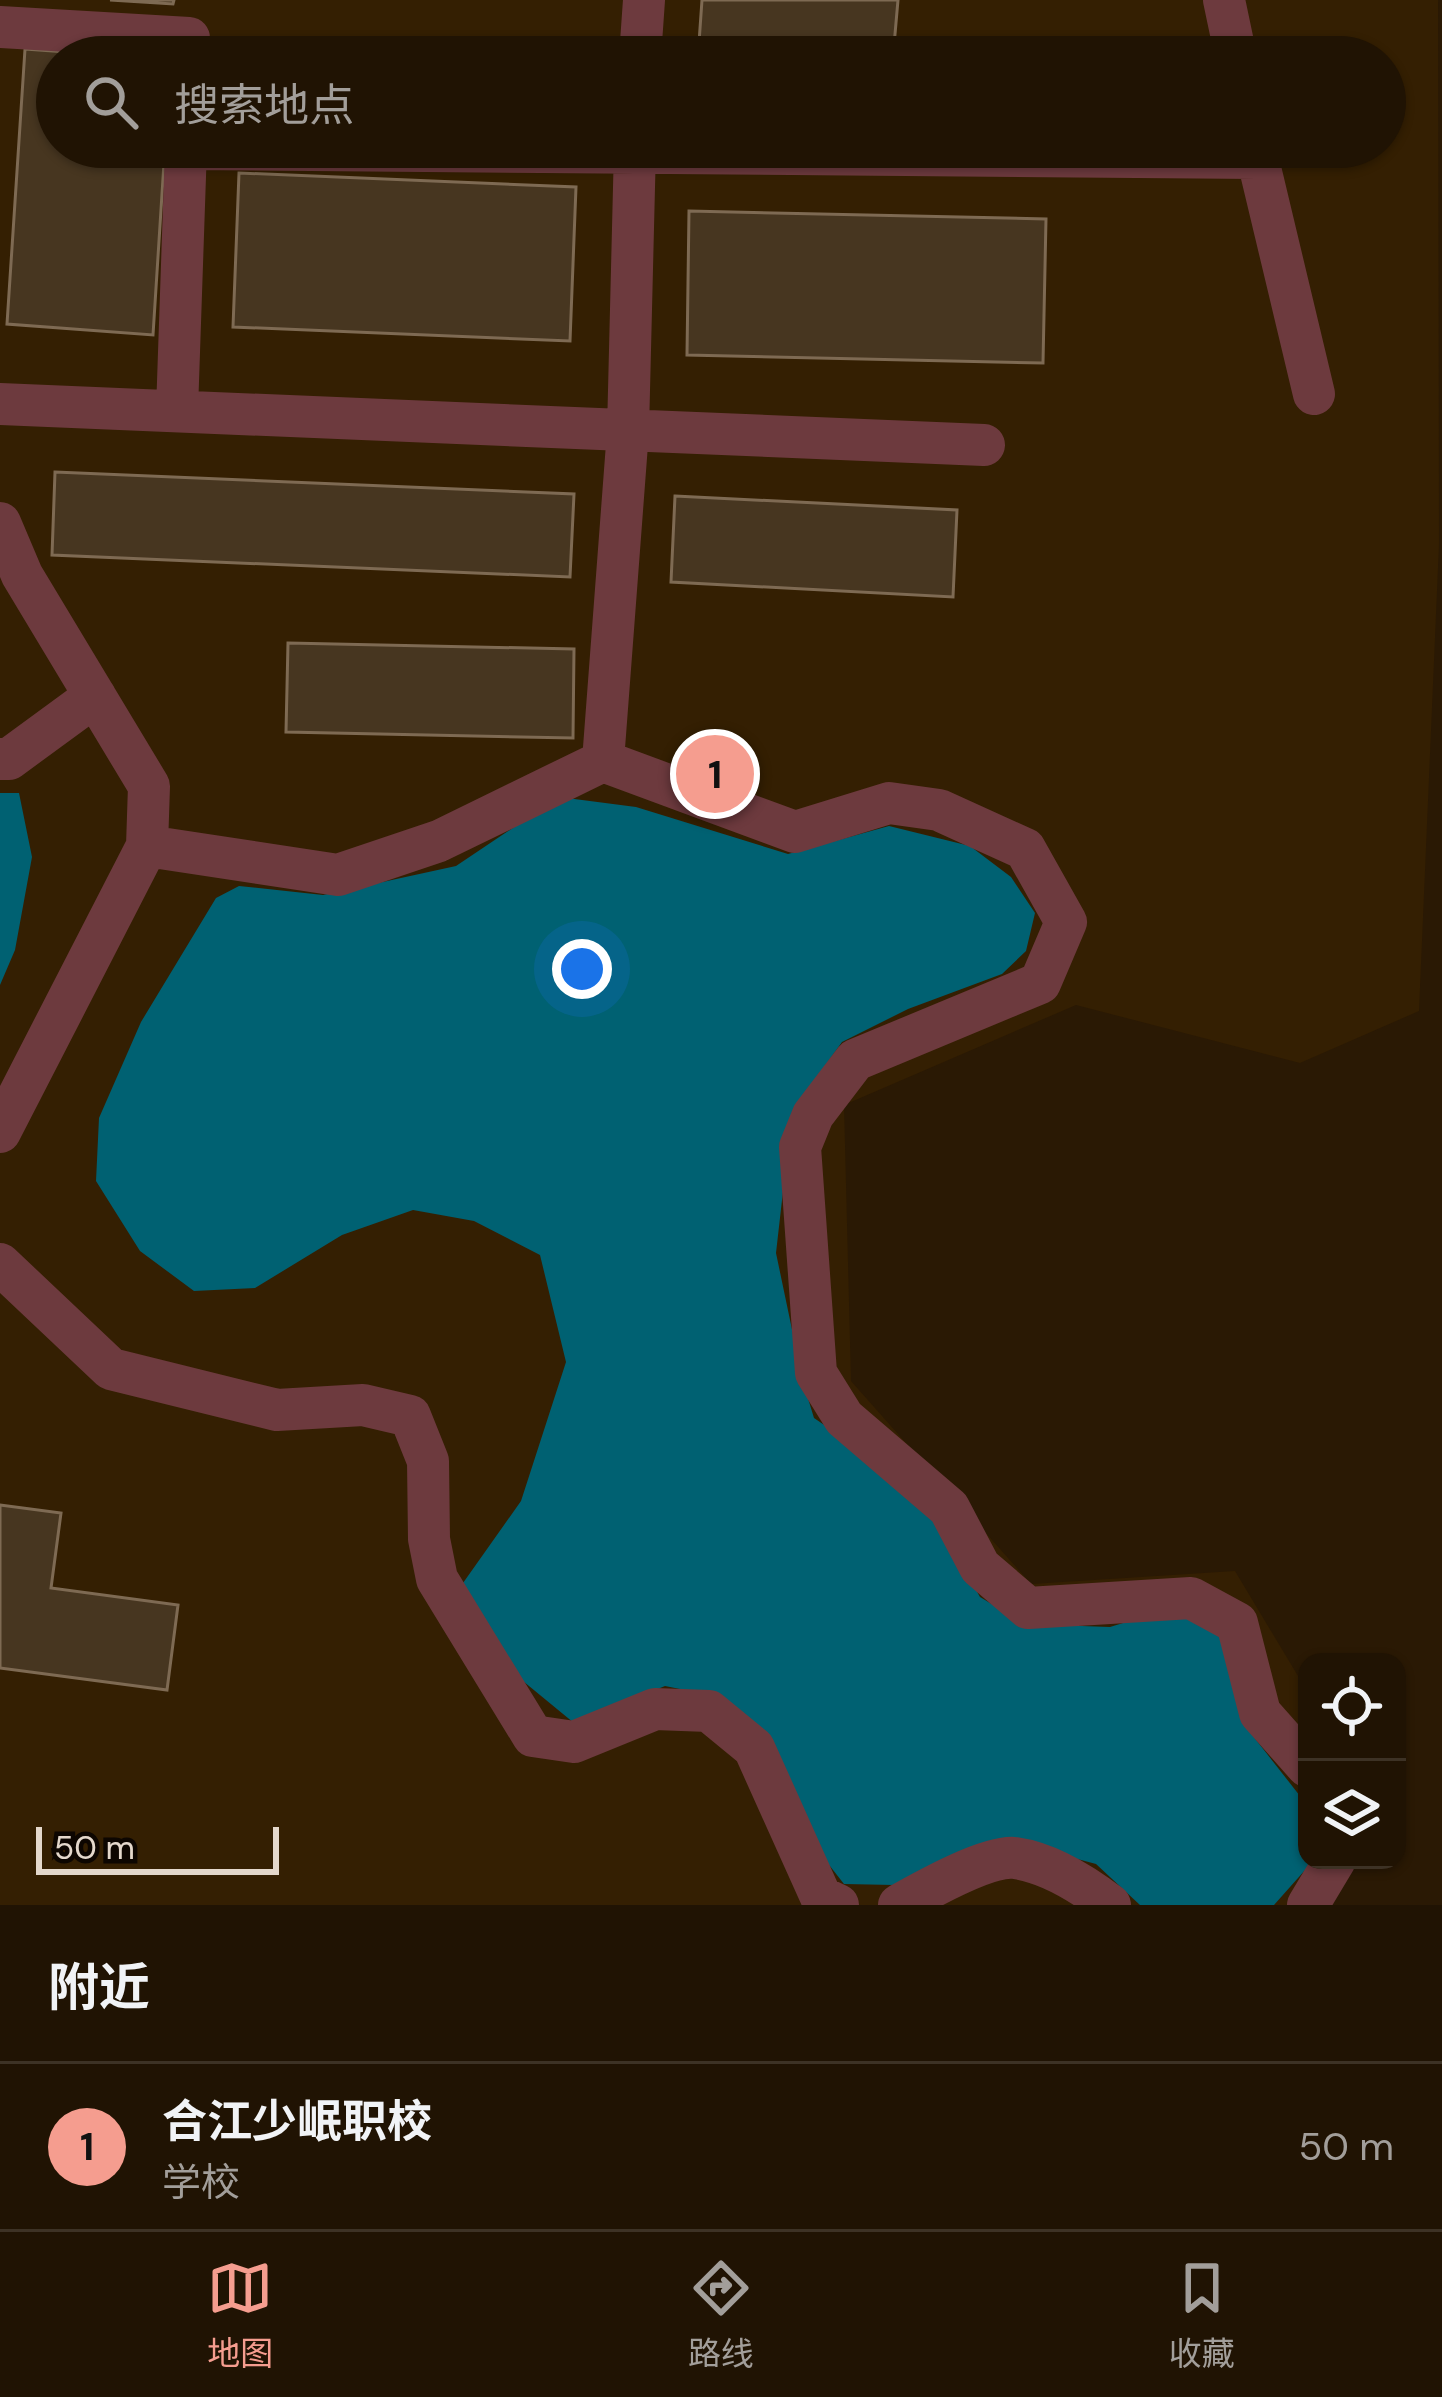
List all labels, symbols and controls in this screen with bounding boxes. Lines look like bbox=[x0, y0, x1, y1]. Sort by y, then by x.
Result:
search box bbox=[36, 36, 1406, 168]
icon: search bbox=[78, 69, 144, 135]
text: 搜索地点 bbox=[174, 76, 354, 135]
pin: 1 bbox=[676, 729, 754, 819]
your location bbox=[552, 939, 612, 999]
map controls bbox=[1298, 1653, 1406, 1869]
button: locate bbox=[1298, 1653, 1406, 1761]
button: layers bbox=[1298, 1761, 1406, 1869]
scale bar bbox=[36, 1821, 279, 1874]
text: 50 m bbox=[54, 1826, 135, 1869]
text: 附近 bbox=[48, 1954, 150, 2021]
text: 合江少岷职校 bbox=[162, 2092, 432, 2151]
text: 1 bbox=[80, 2121, 94, 2172]
text: 50 m bbox=[1298, 2121, 1394, 2172]
text: 学校 bbox=[162, 2157, 240, 2208]
tab: 地图 bbox=[207, 2255, 273, 2375]
tab: 路线 bbox=[688, 2255, 754, 2375]
tab: 收藏 bbox=[1169, 2255, 1235, 2375]

